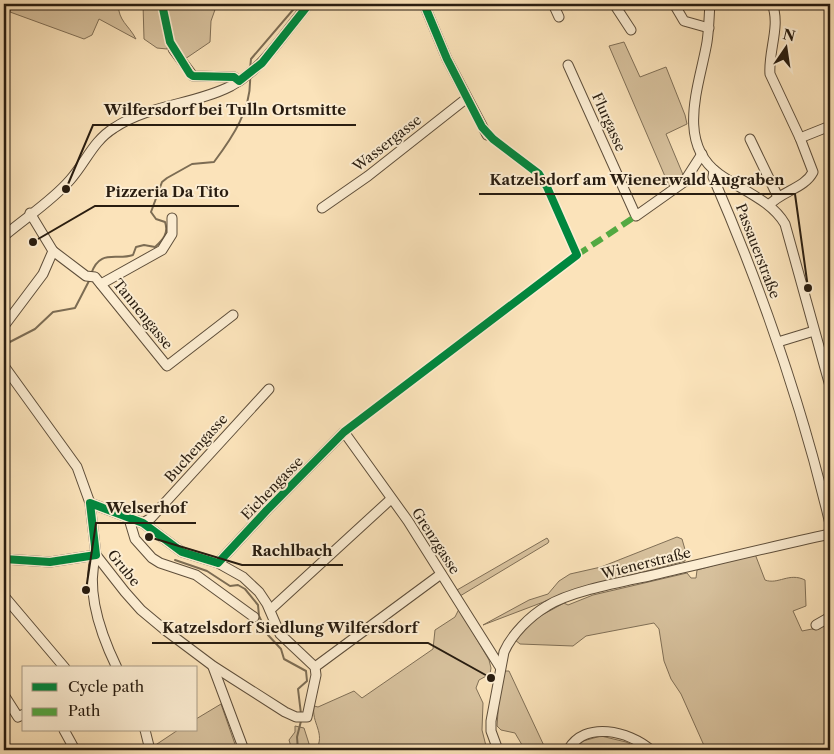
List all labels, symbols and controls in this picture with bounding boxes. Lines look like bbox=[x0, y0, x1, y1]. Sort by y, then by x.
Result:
north arrow bbox=[762, 22, 812, 72]
text: N bbox=[781, 25, 797, 45]
street label: Flurgasse bbox=[588, 90, 630, 154]
callout: Wilfersdorf bei Tulln Ortsmitte bbox=[93, 95, 356, 125]
text: Wilfersdorf bei Tulln Ortsmitte bbox=[103, 100, 346, 119]
street label: Wassergasse bbox=[348, 111, 425, 176]
callout: Katzelsdorf am Wienerwald Augraben bbox=[479, 164, 795, 194]
text: Katzelsdorf am Wienerwald Augraben bbox=[490, 170, 785, 189]
callout: Pizzeria Da Tito bbox=[95, 176, 239, 206]
text: Pizzeria Da Tito bbox=[105, 182, 229, 201]
street label: Passauerstraße bbox=[732, 201, 784, 301]
street label: Tannengasse bbox=[109, 275, 177, 353]
street label: Buchengasse bbox=[161, 410, 232, 486]
street label: Eichengasse bbox=[237, 452, 307, 524]
callout: Welserhof bbox=[96, 493, 196, 523]
text: Welserhof bbox=[105, 498, 189, 517]
street label: Grenzgasse bbox=[408, 504, 464, 578]
callout: Rachlbach bbox=[242, 535, 343, 565]
text: Rachlbach bbox=[251, 541, 333, 560]
street label: Wienerstraße bbox=[598, 543, 693, 583]
street label: Grube bbox=[104, 546, 144, 590]
callout: Katzelsdorf Siedlung Wilfersdorf bbox=[152, 613, 428, 643]
text: Katzelsdorf Siedlung Wilfersdorf bbox=[162, 618, 420, 637]
legend bbox=[22, 666, 198, 732]
text: Cycle path bbox=[68, 677, 145, 696]
text: Path bbox=[68, 701, 101, 720]

